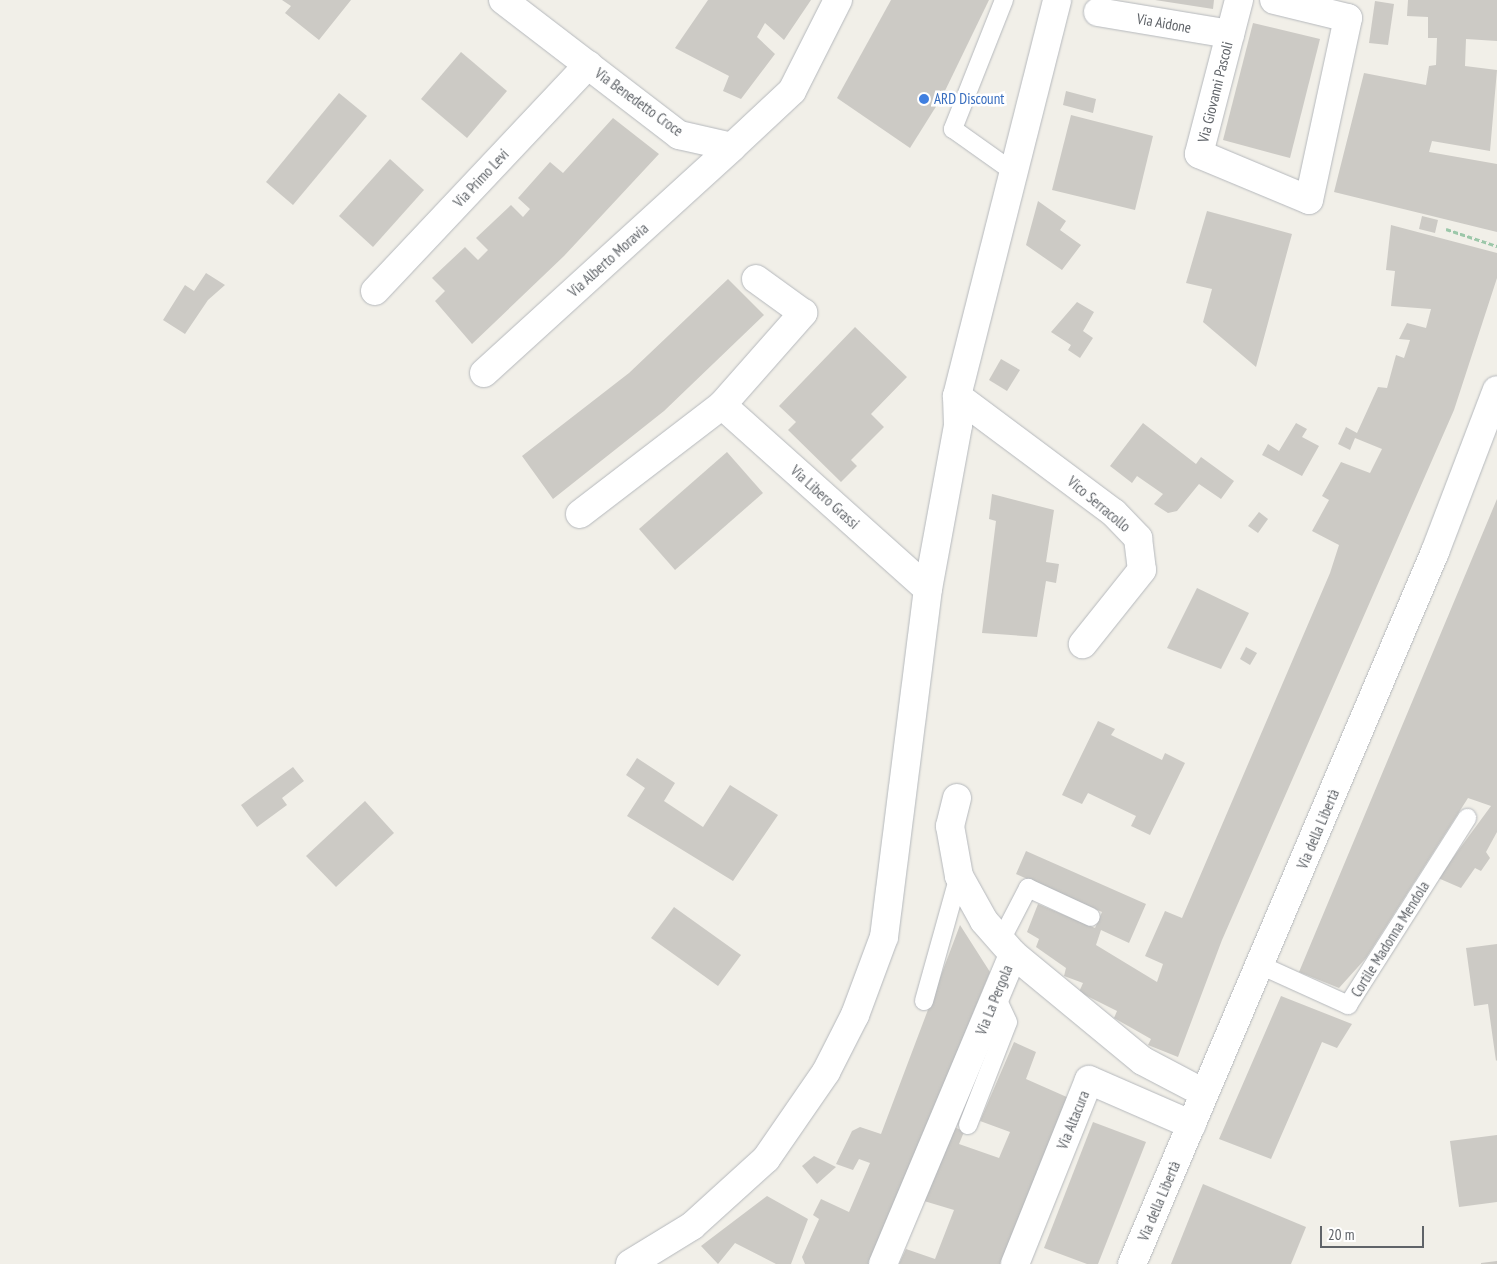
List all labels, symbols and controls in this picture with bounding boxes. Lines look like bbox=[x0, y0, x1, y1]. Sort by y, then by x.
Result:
street label: Via Aidone bbox=[1135, 9, 1193, 37]
street label: Via Giovanni Pascoli bbox=[1194, 40, 1236, 144]
street label: Via Benedetto Croce bbox=[591, 64, 687, 140]
place label: ARD Discount bbox=[934, 90, 1004, 108]
marker: ARD Discount bbox=[918, 93, 930, 105]
street label: Via Primo Levi bbox=[449, 145, 513, 211]
street label: Via Alberto Moravia bbox=[564, 219, 652, 301]
street label: Via Libero Grassi bbox=[787, 461, 863, 533]
street label: Vico Serracollo bbox=[1064, 472, 1134, 536]
street label: Via della Libertà bbox=[1293, 786, 1343, 872]
street label: Cortile Madonna Mendola bbox=[1347, 878, 1433, 1000]
street label: Via La Pergola bbox=[972, 962, 1016, 1038]
street label: Via Altacura bbox=[1053, 1088, 1093, 1152]
street label: Via della Libertà bbox=[1134, 1158, 1184, 1244]
scale bar bbox=[1322, 1216, 1426, 1248]
text: 20 m bbox=[1328, 1225, 1354, 1244]

